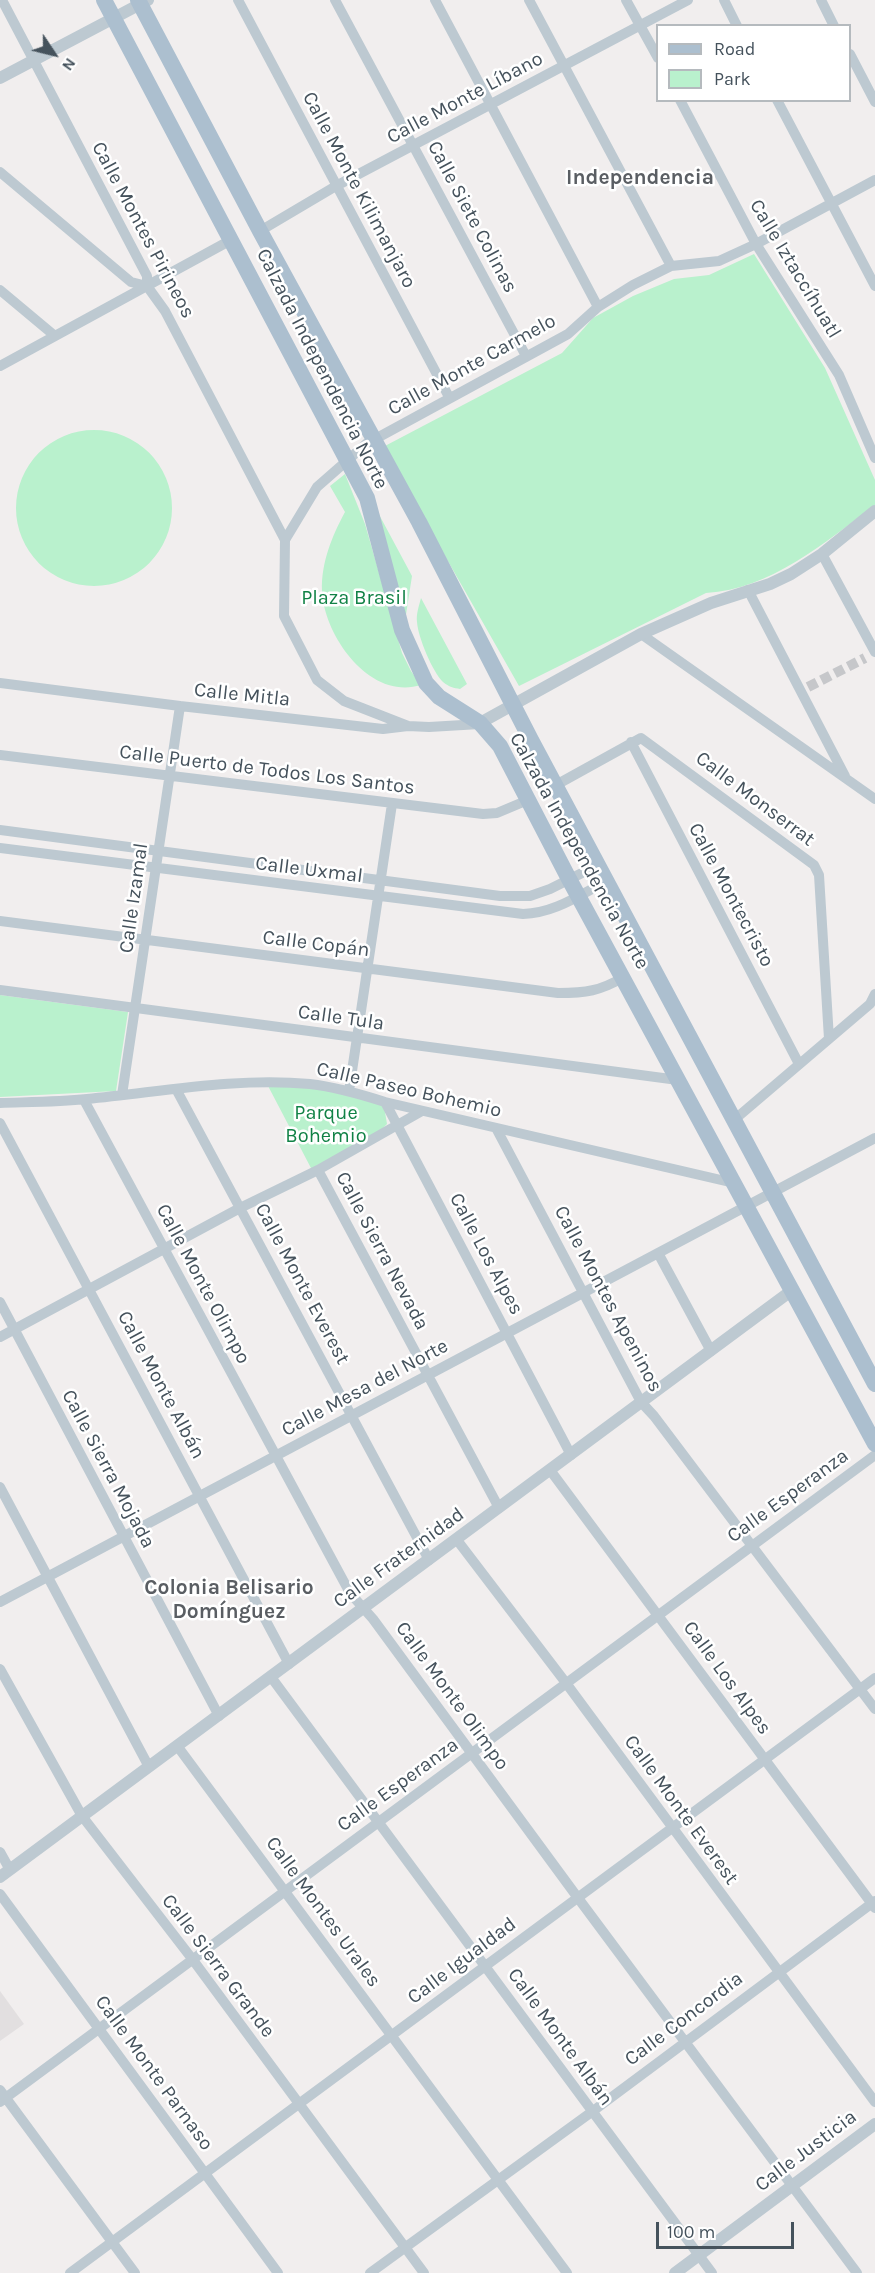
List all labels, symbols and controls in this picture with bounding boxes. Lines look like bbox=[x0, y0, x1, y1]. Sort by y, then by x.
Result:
north arrow bbox=[24, 24, 84, 84]
legend bbox=[656, 24, 851, 102]
text: Road bbox=[714, 38, 755, 60]
street label: Calle Monte Líbano bbox=[383, 47, 547, 149]
text: N bbox=[58, 54, 80, 75]
text: Park bbox=[714, 68, 751, 90]
street label: Calle Monte Kilimanjaro bbox=[297, 88, 421, 292]
street label: Calle Siete Colinas bbox=[422, 137, 522, 297]
street label: Calle Montes Pirineos bbox=[86, 138, 200, 322]
district label: Independencia bbox=[566, 165, 714, 191]
street label: Calle Iztaccíhuatl bbox=[744, 195, 846, 343]
street label: Calzada Independencia Norte bbox=[251, 245, 393, 493]
street label: Calle Monte Carmelo bbox=[384, 309, 560, 421]
park label: Plaza Brasil bbox=[301, 586, 407, 610]
street label: Calle Mitla bbox=[193, 678, 291, 712]
street label: Calzada Independencia Norte bbox=[504, 729, 654, 973]
street label: Calle Puerto de Todos Los Santos bbox=[118, 740, 416, 800]
street label: Calle Monserrat bbox=[691, 746, 819, 852]
street label: Calle Montecristo bbox=[683, 819, 779, 971]
street label: Calle Izamal bbox=[114, 841, 154, 955]
street label: Calle Uxmal bbox=[254, 852, 364, 888]
street label: Calle Copán bbox=[261, 926, 371, 962]
street label: Calle Tula bbox=[296, 1000, 386, 1036]
street label: Calle Paseo Bohemio bbox=[314, 1057, 504, 1123]
park label: Parque Bohemio bbox=[285, 1101, 367, 1148]
street label: Calle Sierra Nevada bbox=[330, 1168, 434, 1334]
street label: Calle Los Alpes bbox=[444, 1189, 528, 1319]
street label: Calle Monte Everest bbox=[249, 1199, 355, 1369]
street label: Calle Monte Olimpo bbox=[151, 1200, 255, 1368]
street label: Calle Montes Apeninos bbox=[549, 1202, 667, 1396]
street label: Calle Monte Albán bbox=[112, 1307, 210, 1463]
street label: Calle Mesa del Norte bbox=[278, 1334, 452, 1442]
street label: Calle Sierra Mojada bbox=[56, 1386, 160, 1552]
street label: Calle Esperanza bbox=[723, 1444, 853, 1548]
street label: Calle Fraternidad bbox=[329, 1502, 469, 1614]
district label: Colonia Belisario Domínguez bbox=[144, 1575, 314, 1625]
street label: Calle Monte Olimpo bbox=[390, 1617, 514, 1775]
street label: Calle Los Alpes bbox=[678, 1617, 776, 1739]
street label: Calle Monte Everest bbox=[619, 1731, 743, 1889]
street label: Calle Esperanza bbox=[333, 1733, 463, 1837]
street label: Calle Montes Urales bbox=[260, 1832, 386, 1992]
street label: Calle Sierra Grande bbox=[156, 1890, 280, 2042]
street label: Calle Igualdad bbox=[403, 1912, 521, 2010]
street label: Calle Monte Albán bbox=[502, 1964, 618, 2110]
street label: Calle Concordia bbox=[620, 1967, 748, 2071]
street label: Calle Monte Parnaso bbox=[90, 1991, 218, 2155]
street label: Calle Justicia bbox=[750, 2105, 862, 2197]
scale bar bbox=[659, 2210, 797, 2248]
text: 100 m bbox=[667, 2221, 715, 2243]

